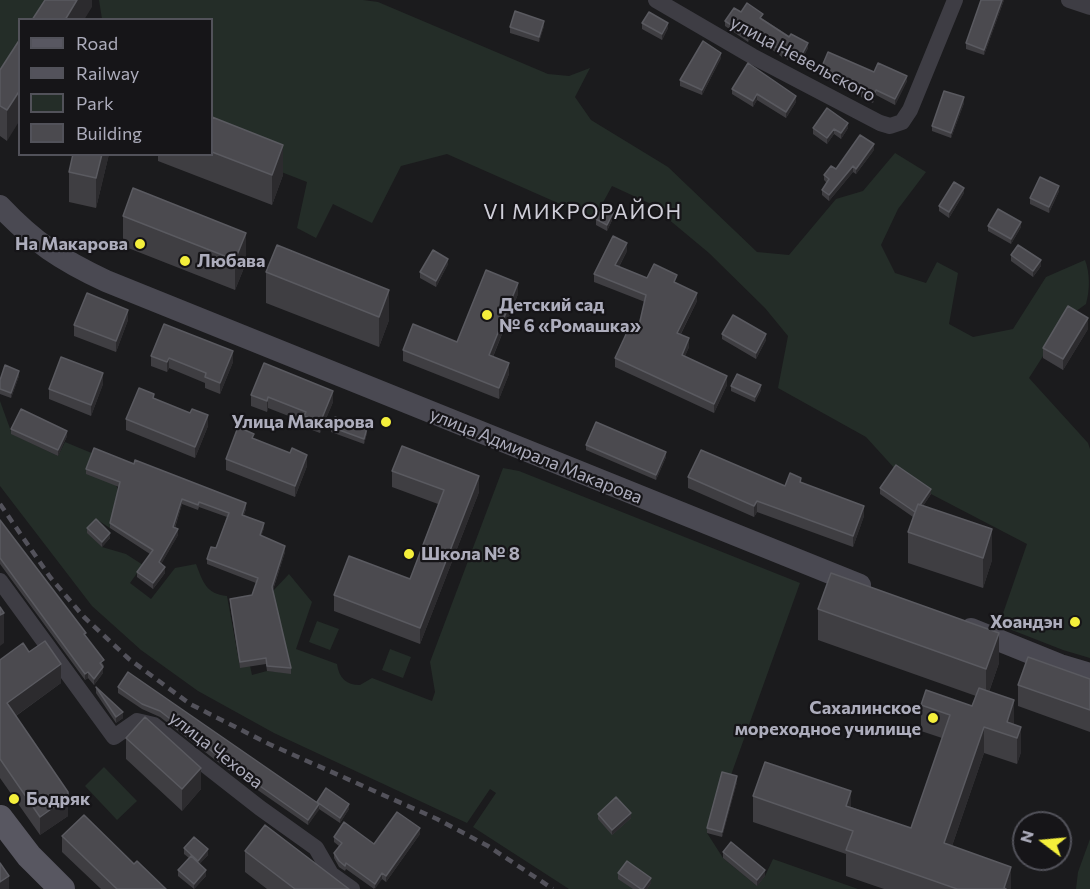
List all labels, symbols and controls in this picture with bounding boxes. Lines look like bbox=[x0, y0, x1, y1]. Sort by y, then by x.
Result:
street label: улица Невельского bbox=[727, 11, 879, 107]
legend bbox=[18, 18, 213, 156]
text: Road bbox=[76, 32, 118, 54]
text: Railway bbox=[76, 62, 139, 84]
text: Park bbox=[76, 92, 114, 114]
text: Building bbox=[76, 122, 142, 144]
district label: VI МИКРОРАЙОН bbox=[483, 199, 683, 225]
place label: На Макарова bbox=[15, 233, 128, 255]
marker: На Макарова bbox=[133, 237, 147, 251]
place label: Любава bbox=[197, 250, 265, 272]
marker: Любава bbox=[178, 254, 192, 268]
place label: Детский сад № 6 «Ромашка» bbox=[499, 294, 641, 336]
marker: Детский сад № 6 «Ромашка» bbox=[480, 308, 494, 322]
street label: улица Адмирала Макарова bbox=[427, 403, 645, 509]
place label: Улица Макарова bbox=[232, 411, 374, 433]
marker: Улица Макарова bbox=[379, 415, 393, 429]
place label: Школа № 8 bbox=[421, 543, 520, 565]
marker: Школа № 8 bbox=[402, 547, 416, 561]
place label: Хоандэн bbox=[990, 611, 1063, 633]
marker: Хоандэн bbox=[1068, 615, 1082, 629]
place label: Сахалинское мореходное училище bbox=[735, 697, 921, 740]
street label: улица Чехова bbox=[165, 707, 267, 793]
marker: Сахалинское мореходное училище bbox=[926, 711, 940, 725]
place label: Бодряк bbox=[26, 788, 90, 810]
marker: Бодряк bbox=[7, 792, 21, 806]
north arrow bbox=[1012, 811, 1072, 871]
text: N bbox=[1015, 828, 1037, 845]

